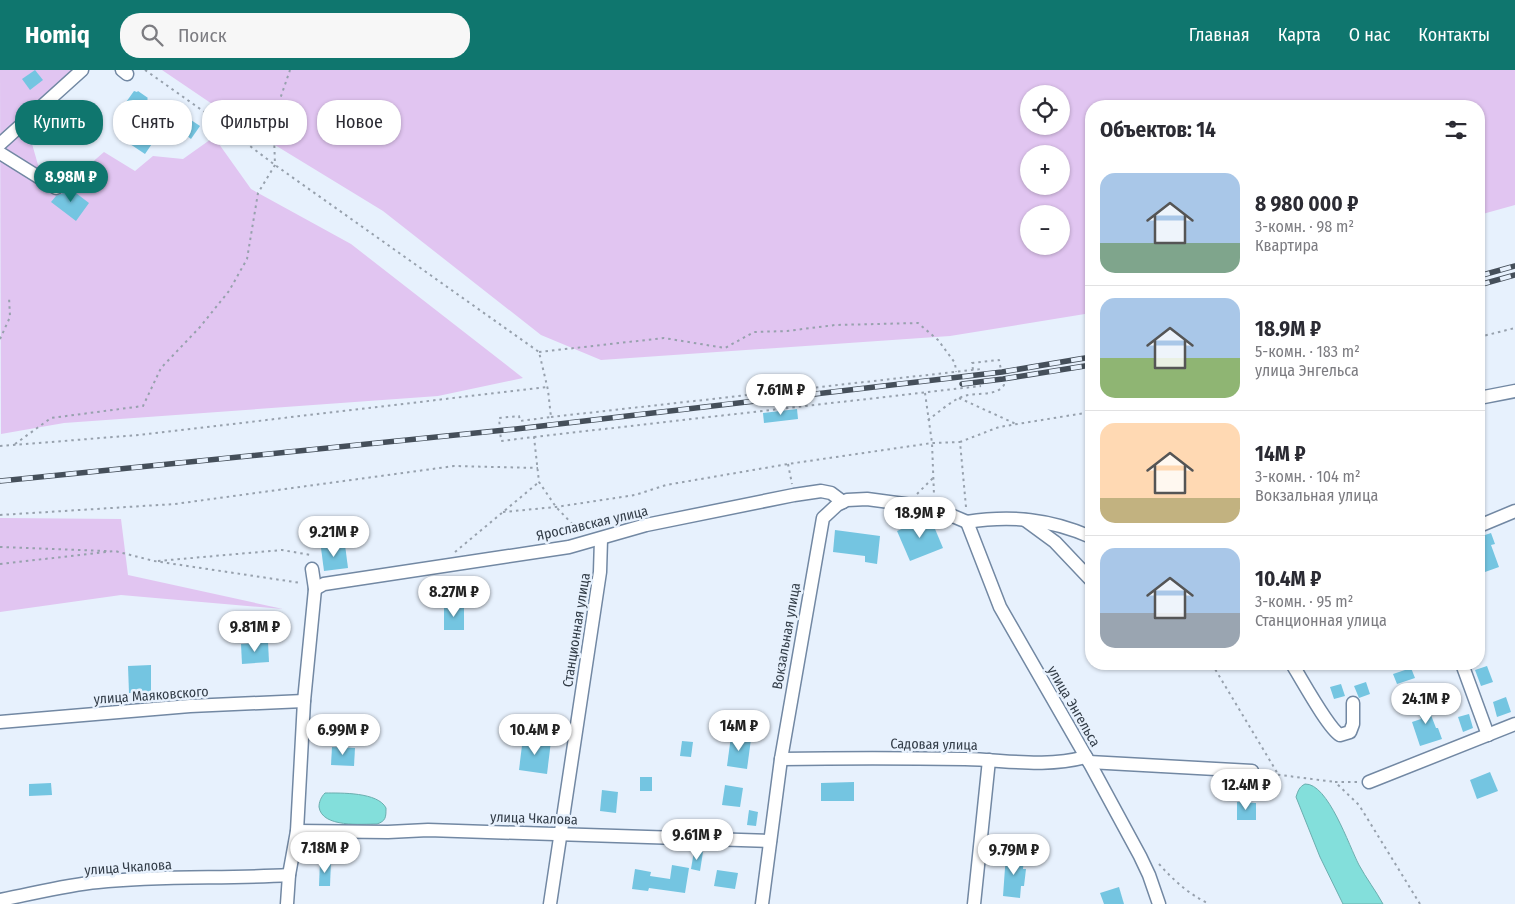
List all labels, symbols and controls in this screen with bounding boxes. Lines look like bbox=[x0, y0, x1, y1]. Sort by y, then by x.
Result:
search box bbox=[120, 13, 470, 58]
text: Homiq bbox=[25, 21, 90, 49]
icon: search bbox=[138, 21, 166, 49]
text: Поиск bbox=[178, 24, 227, 47]
text: Главная bbox=[1189, 24, 1250, 46]
text: Карта bbox=[1278, 24, 1321, 46]
text: О нас bbox=[1349, 24, 1390, 46]
text: Контакты bbox=[1418, 24, 1490, 46]
map controls bbox=[1020, 85, 1070, 255]
button: locate bbox=[1020, 85, 1070, 135]
chip: Купить bbox=[15, 100, 103, 145]
chip: Снять bbox=[113, 100, 192, 145]
chip: Фильтры bbox=[202, 100, 307, 145]
chip: Новое bbox=[317, 100, 401, 145]
icon: filters bbox=[1442, 116, 1470, 144]
text: Объектов: 14 bbox=[1100, 117, 1216, 143]
button: + bbox=[1020, 145, 1070, 195]
pin: 8.98M ₽ bbox=[25, 160, 117, 203]
text: 8.98M ₽ bbox=[45, 167, 97, 186]
text: 8 980 000 ₽ bbox=[1255, 191, 1358, 217]
icon: home bbox=[1140, 193, 1200, 253]
button: − bbox=[1020, 205, 1070, 255]
text: 3-комн. · 98 m² bbox=[1255, 217, 1354, 236]
text: Квартира bbox=[1255, 236, 1319, 255]
text: 18.9M ₽ bbox=[1255, 316, 1321, 342]
icon: home bbox=[1140, 318, 1200, 378]
text: 5-комн. · 183 m² bbox=[1255, 342, 1360, 361]
text: улица Энгельса bbox=[1255, 361, 1359, 380]
pin: 7.61M ₽ bbox=[735, 374, 827, 416]
text: 7.61M ₽ bbox=[757, 380, 805, 399]
text: 14M ₽ bbox=[1255, 441, 1306, 467]
icon: home bbox=[1140, 443, 1200, 503]
text: 3-комн. · 104 m² bbox=[1255, 467, 1361, 486]
text: Вокзальная улица bbox=[1255, 486, 1378, 505]
pin: 18.9M ₽ bbox=[874, 496, 966, 539]
street label: Ярославская улица bbox=[535, 502, 650, 545]
text: 18.9M ₽ bbox=[895, 503, 945, 522]
pin: 9.21M ₽ bbox=[288, 516, 380, 558]
text: 9.21M ₽ bbox=[309, 522, 359, 541]
text: 10.4M ₽ bbox=[1255, 566, 1321, 592]
icon: home bbox=[1140, 568, 1200, 628]
street label: Станционная улица bbox=[559, 572, 594, 688]
pin: 8.27M ₽ bbox=[408, 576, 500, 618]
street label: Вокзальная улица bbox=[769, 581, 804, 691]
text: 8.27M ₽ bbox=[429, 582, 479, 601]
text: 3-комн. · 95 m² bbox=[1255, 592, 1353, 611]
pin: 9.81M ₽ bbox=[209, 610, 301, 653]
text: Станционная улица bbox=[1255, 611, 1387, 630]
text: 9.81M ₽ bbox=[230, 617, 280, 636]
street label: улица Энгельса bbox=[1043, 663, 1104, 750]
pin: 24.1M ₽ bbox=[1380, 682, 1472, 725]
street label: улица Маяковского bbox=[93, 683, 209, 708]
text: 24.1M ₽ bbox=[1402, 689, 1450, 708]
pin: 14M ₽ bbox=[704, 710, 774, 752]
pin: 6.99M ₽ bbox=[297, 714, 389, 756]
pin: 10.4M ₽ bbox=[489, 714, 581, 756]
text: 14M ₽ bbox=[720, 716, 758, 735]
text: 6.99M ₽ bbox=[317, 720, 369, 739]
text: 10.4M ₽ bbox=[510, 720, 560, 739]
street label: Садовая улица bbox=[890, 735, 978, 754]
pin: 12.4M ₽ bbox=[1200, 768, 1292, 811]
text: 12.4M ₽ bbox=[1221, 775, 1271, 794]
street label: улица Чкалова bbox=[490, 808, 578, 829]
pin: 9.61M ₽ bbox=[651, 818, 743, 861]
text: 9.61M ₽ bbox=[672, 825, 722, 844]
pin: 7.18M ₽ bbox=[279, 832, 371, 874]
pin: 9.79M ₽ bbox=[968, 834, 1060, 876]
text: 7.18M ₽ bbox=[301, 838, 349, 857]
text: 9.79M ₽ bbox=[989, 840, 1039, 859]
street label: улица Чкалова bbox=[84, 856, 172, 879]

